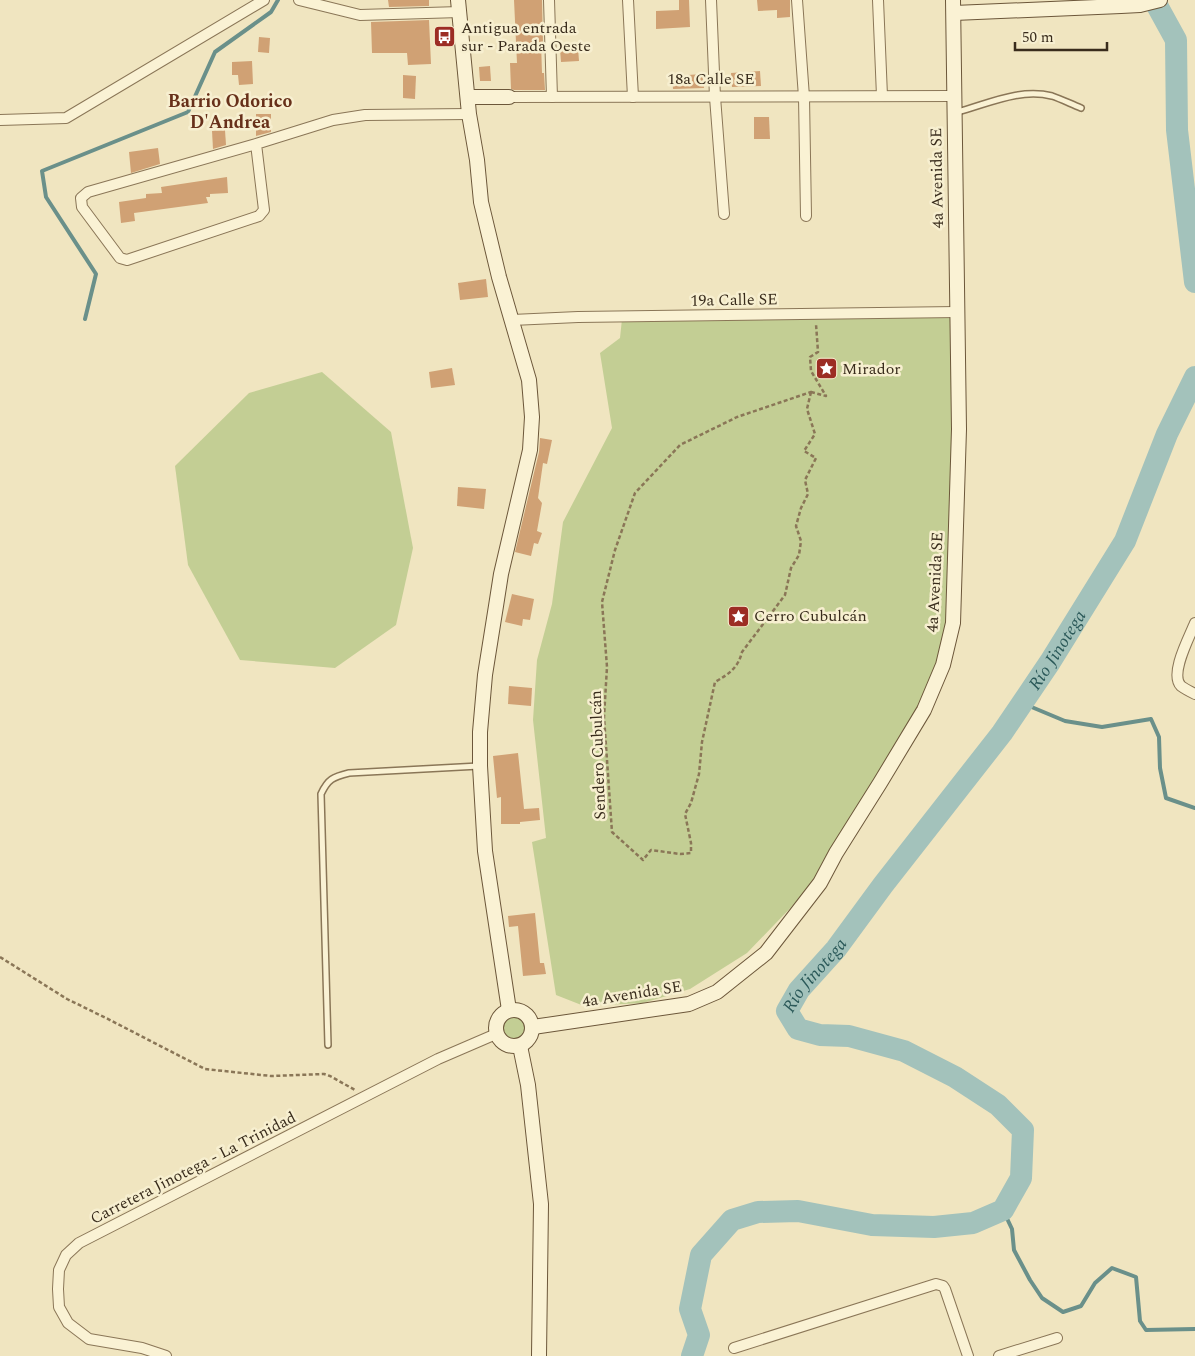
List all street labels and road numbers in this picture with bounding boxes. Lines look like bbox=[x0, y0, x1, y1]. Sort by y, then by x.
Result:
street label: 18a Calle SE bbox=[667, 67, 755, 91]
street label: 4a Avenida SE bbox=[924, 128, 950, 228]
street label: 19a Calle SE bbox=[690, 287, 778, 313]
street label: 4a Avenida SE bbox=[920, 531, 950, 633]
street label: Sendero Cubulcán bbox=[584, 690, 612, 820]
street label: 4a Avenida SE bbox=[580, 974, 684, 1014]
street label: Carretera Jinotega - La Trinidad bbox=[86, 1106, 300, 1230]

